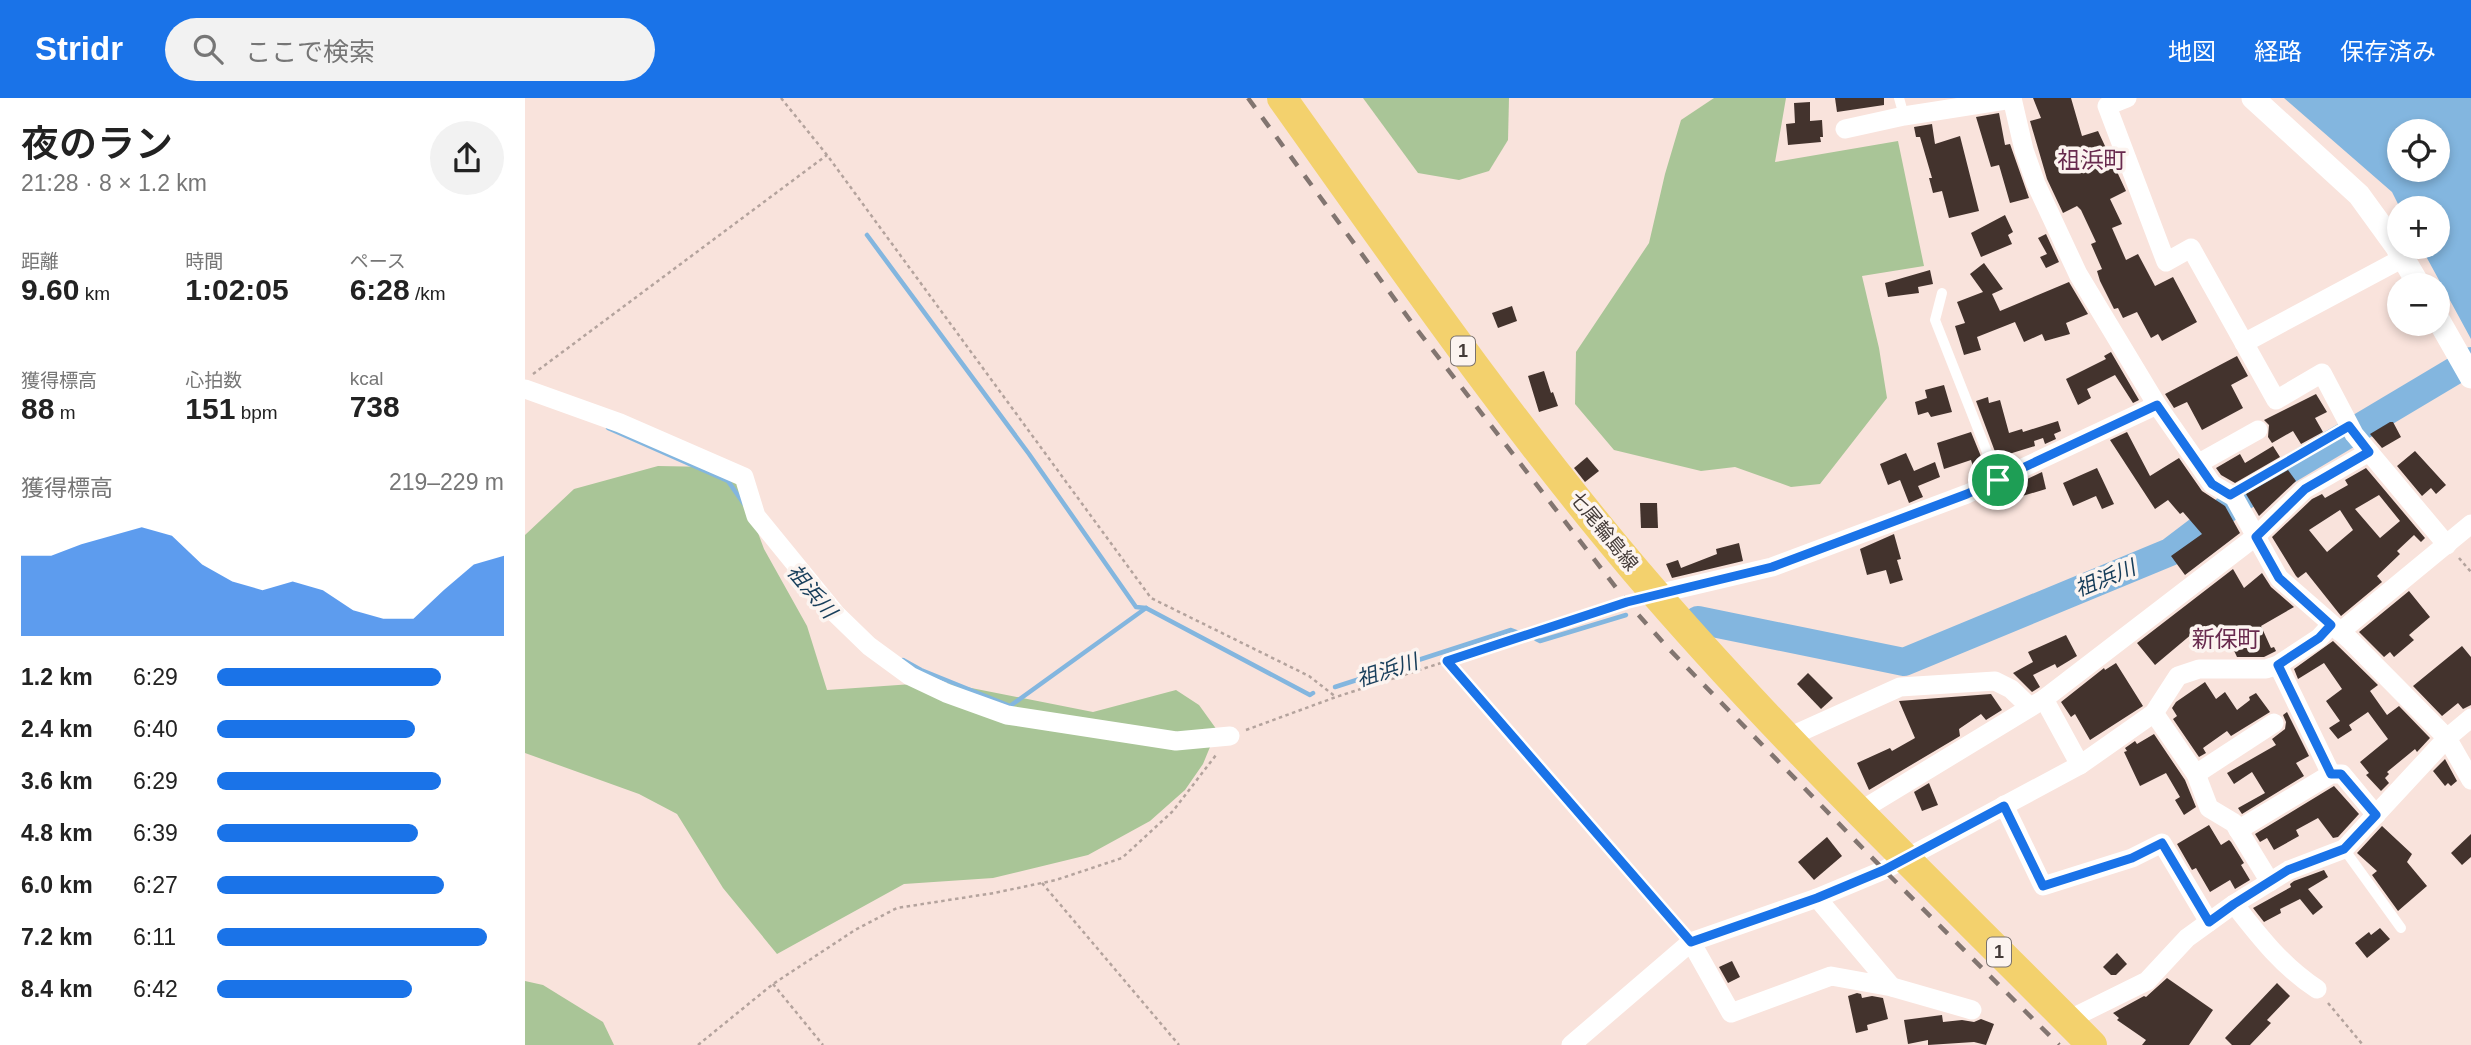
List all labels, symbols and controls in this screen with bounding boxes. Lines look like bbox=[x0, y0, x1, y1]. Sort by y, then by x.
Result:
search box bbox=[165, 18, 655, 81]
text: Stridr bbox=[35, 30, 123, 67]
icon: search bbox=[189, 30, 227, 68]
text: ここで検索 bbox=[245, 37, 375, 67]
text: 地図 bbox=[2168, 38, 2216, 65]
text: 経路 bbox=[2254, 38, 2302, 65]
text: 保存済み bbox=[2340, 38, 2436, 65]
map controls bbox=[2387, 119, 2450, 336]
button: locate bbox=[2387, 119, 2450, 182]
button: share bbox=[430, 121, 504, 195]
text: 夜のラン bbox=[21, 123, 173, 165]
district label: 祖浜町 bbox=[2058, 147, 2127, 173]
text: 21:28 · 8 × 1.2 km bbox=[21, 170, 207, 196]
button: + bbox=[2387, 196, 2450, 259]
text: 距離 bbox=[21, 251, 59, 272]
text: 時間 bbox=[185, 251, 223, 272]
text: ペース bbox=[350, 251, 406, 272]
text: 9.60 bbox=[21, 273, 79, 306]
text: 1:02:05 bbox=[185, 273, 289, 306]
text: 6:28 bbox=[350, 273, 410, 306]
button: − bbox=[2387, 273, 2450, 336]
text: km bbox=[79, 283, 110, 304]
text: /km bbox=[410, 283, 446, 304]
road number: 1 bbox=[1451, 337, 1475, 366]
text: kcal bbox=[350, 368, 383, 389]
text: 獲得標高 bbox=[21, 370, 97, 391]
text: 心拍数 bbox=[185, 370, 242, 391]
text: 738 bbox=[350, 390, 400, 423]
text: 88 bbox=[21, 392, 54, 425]
text: 151 bbox=[185, 392, 235, 425]
text: m bbox=[54, 402, 75, 423]
text: bpm bbox=[235, 402, 278, 423]
pin bbox=[1968, 450, 2028, 510]
icon: arrive bbox=[1979, 461, 2017, 499]
text: 219–229 m bbox=[389, 469, 504, 495]
text: 獲得標高 bbox=[21, 475, 113, 501]
street label: 七尾輪島線 bbox=[1566, 487, 1642, 575]
water label: 祖浜川 bbox=[2071, 555, 2140, 600]
water label: 祖浜川 bbox=[783, 559, 842, 624]
district label: 新保町 bbox=[2192, 626, 2261, 652]
water label: 祖浜川 bbox=[1353, 649, 1422, 691]
text: 1.2 km bbox=[21, 664, 93, 690]
text: 6:29 bbox=[133, 664, 178, 690]
text: 2.4 km bbox=[21, 716, 93, 742]
text: 6:40 bbox=[133, 716, 178, 742]
text: 3.6 km bbox=[21, 768, 93, 794]
text: 6:29 bbox=[133, 768, 178, 794]
text: 4.8 km bbox=[21, 820, 93, 846]
text: 6:39 bbox=[133, 820, 178, 846]
text: 6.0 km bbox=[21, 872, 93, 898]
text: 6:27 bbox=[133, 872, 178, 898]
text: 7.2 km bbox=[21, 924, 93, 950]
text: 6:11 bbox=[133, 924, 176, 950]
road number: 1 bbox=[1987, 938, 2011, 966]
text: 8.4 km bbox=[21, 976, 93, 1002]
text: 6:42 bbox=[133, 976, 178, 1002]

